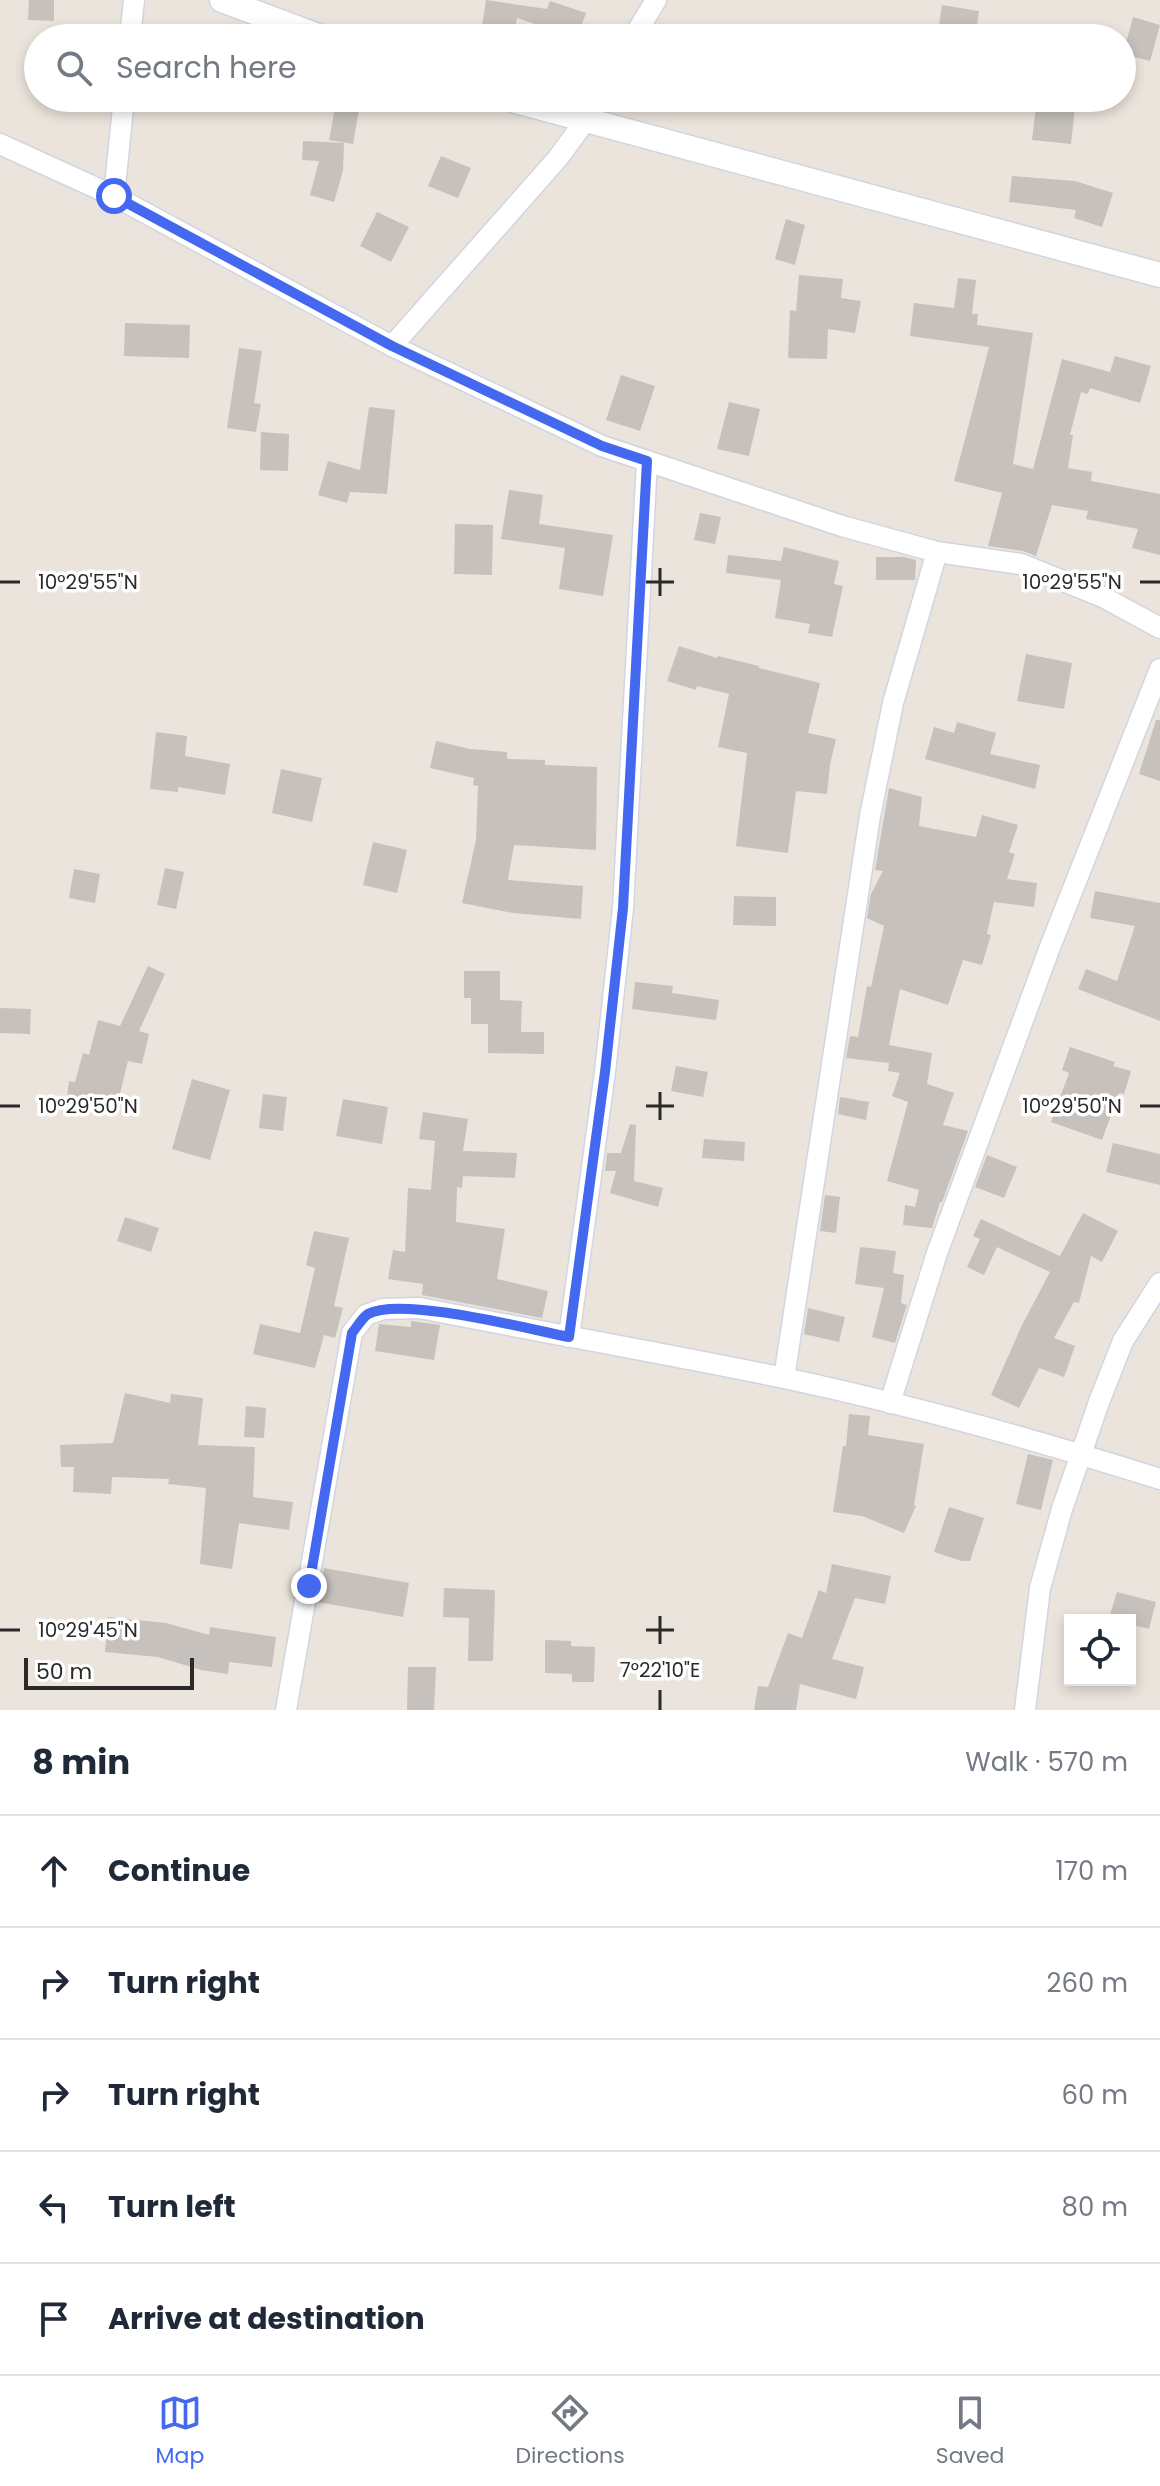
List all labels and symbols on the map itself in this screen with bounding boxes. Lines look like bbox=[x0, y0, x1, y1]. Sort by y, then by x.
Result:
route start bbox=[96, 178, 132, 214]
text: 10°29'55"N bbox=[38, 568, 138, 596]
text: 10°29'55"N bbox=[1022, 568, 1122, 596]
text: 10°29'50"N bbox=[38, 1092, 138, 1120]
text: 10°29'50"N bbox=[1022, 1092, 1122, 1120]
route end bbox=[291, 1568, 327, 1604]
text: 10°29'45"N bbox=[38, 1616, 138, 1644]
scale bar bbox=[24, 1654, 194, 1690]
text: 7°22'10"E bbox=[620, 1656, 700, 1684]

